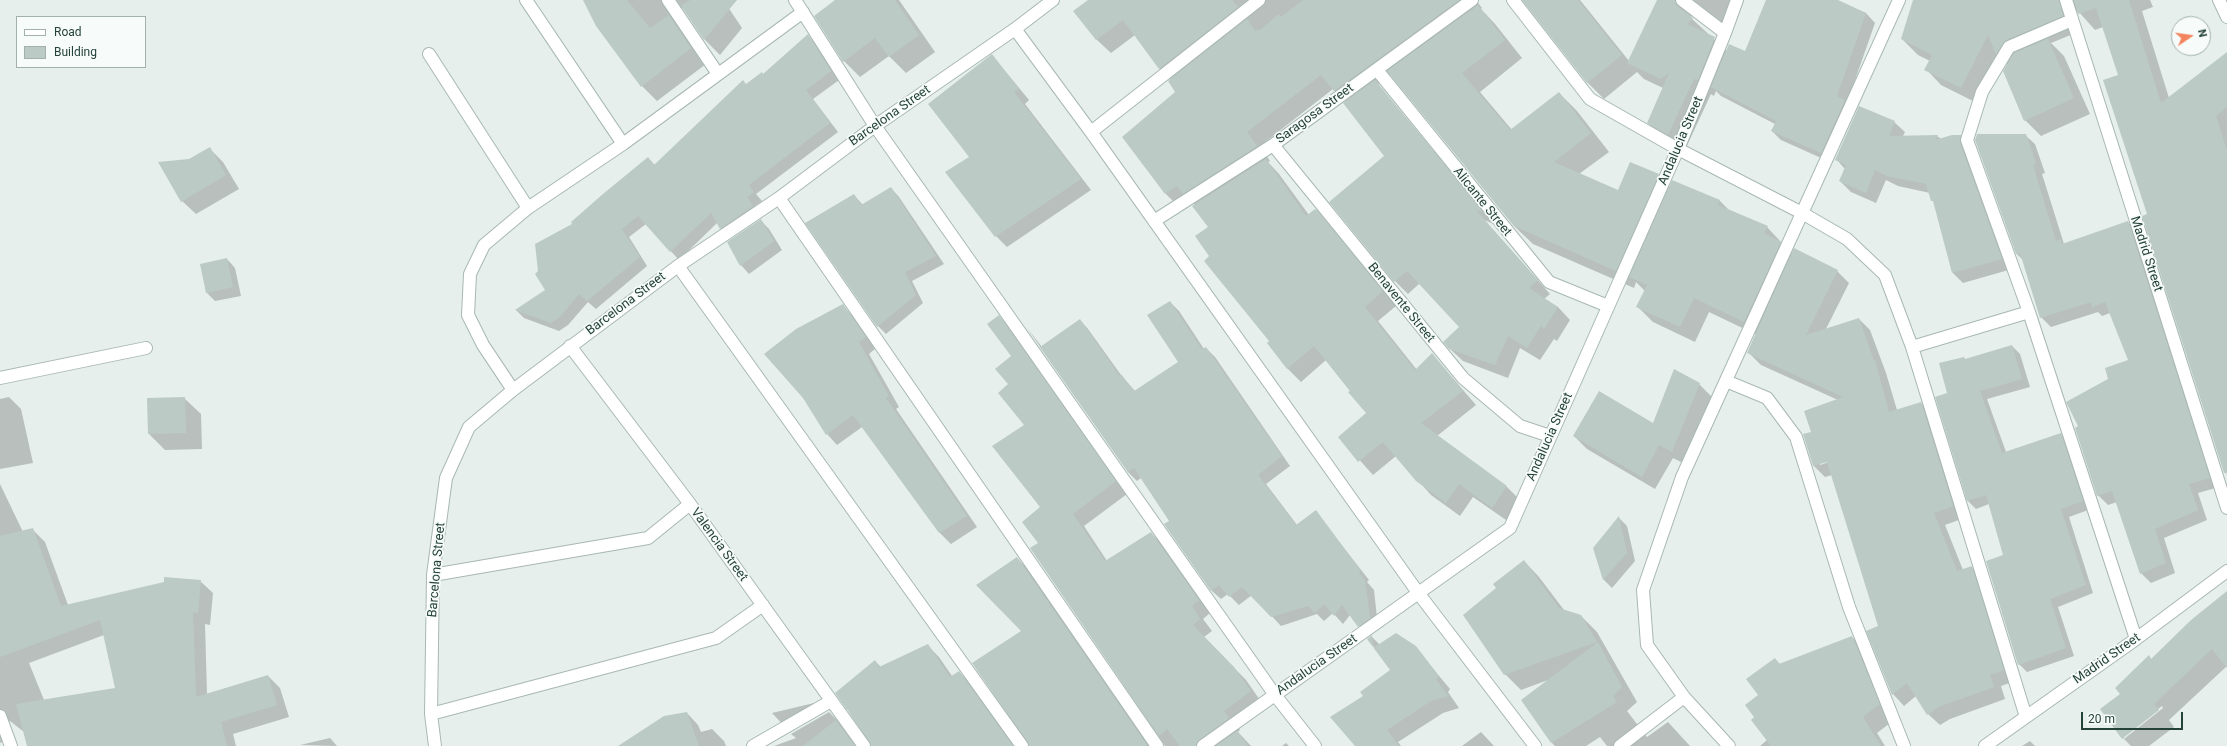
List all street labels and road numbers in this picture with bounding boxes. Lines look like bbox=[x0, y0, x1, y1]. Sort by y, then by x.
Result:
street label: Saragosa Street bbox=[1273, 81, 1357, 147]
street label: Barcelona Street bbox=[846, 82, 934, 150]
street label: Andalucia Street bbox=[1655, 94, 1707, 188]
street label: Alicante Street bbox=[1449, 164, 1515, 240]
street label: Madrid Street bbox=[2127, 214, 2165, 294]
street label: Benavente Street bbox=[1364, 260, 1438, 346]
street label: Barcelona Street bbox=[583, 269, 669, 339]
street label: Andalucia Street bbox=[1524, 390, 1576, 484]
street label: Valencia Street bbox=[687, 505, 751, 585]
street label: Barcelona Street bbox=[425, 522, 449, 618]
street label: Madrid Street bbox=[2071, 630, 2143, 688]
street label: Andalucia Street bbox=[1274, 631, 1360, 699]

